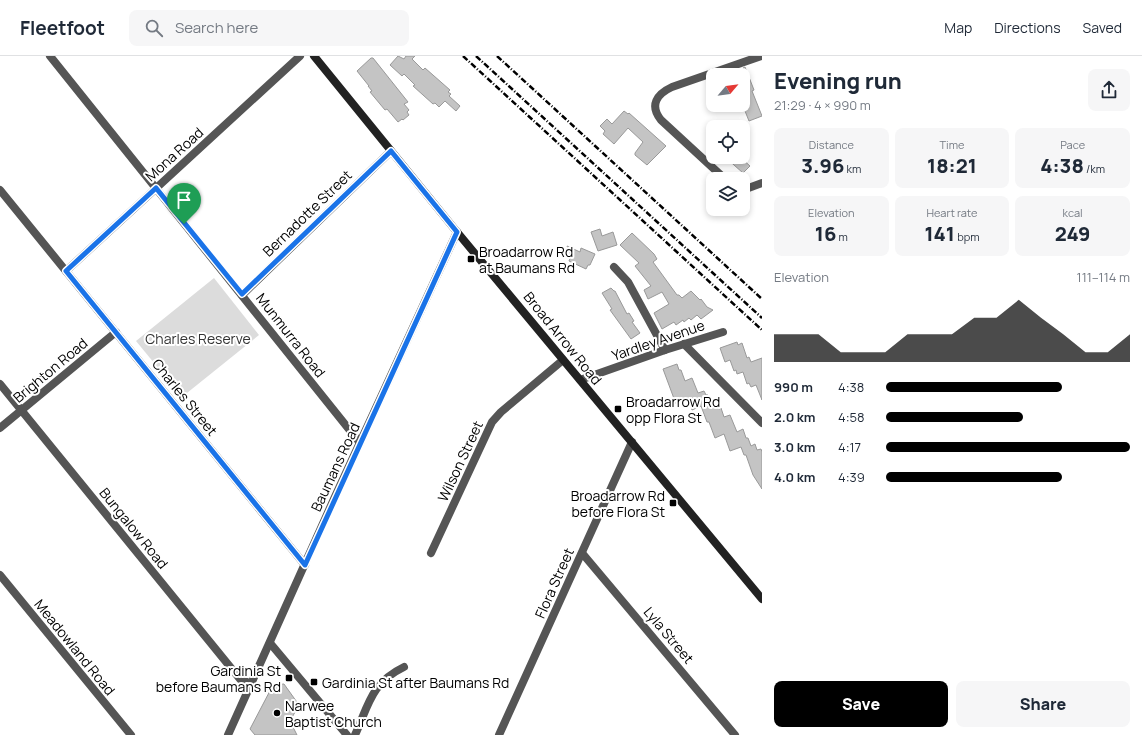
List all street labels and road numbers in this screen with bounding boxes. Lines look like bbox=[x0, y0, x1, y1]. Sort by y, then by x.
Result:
street label: Mona Road bbox=[141, 123, 207, 185]
street label: Bernadotte Street bbox=[258, 165, 356, 260]
street label: Broad Arrow Road bbox=[520, 288, 606, 388]
street label: Munmurra Road bbox=[252, 289, 330, 381]
street label: Yardley Avenue bbox=[609, 315, 707, 365]
street label: Brighton Road bbox=[9, 333, 91, 407]
street label: Charles Street bbox=[148, 355, 222, 440]
street label: Wilson Street bbox=[433, 417, 487, 505]
street label: Baumans Road bbox=[306, 419, 364, 515]
street label: Bungalow Road bbox=[95, 483, 173, 573]
street label: Flora Street bbox=[530, 544, 578, 621]
street label: Meadowland Road bbox=[30, 595, 120, 699]
street label: Lyla Street bbox=[640, 603, 699, 668]

